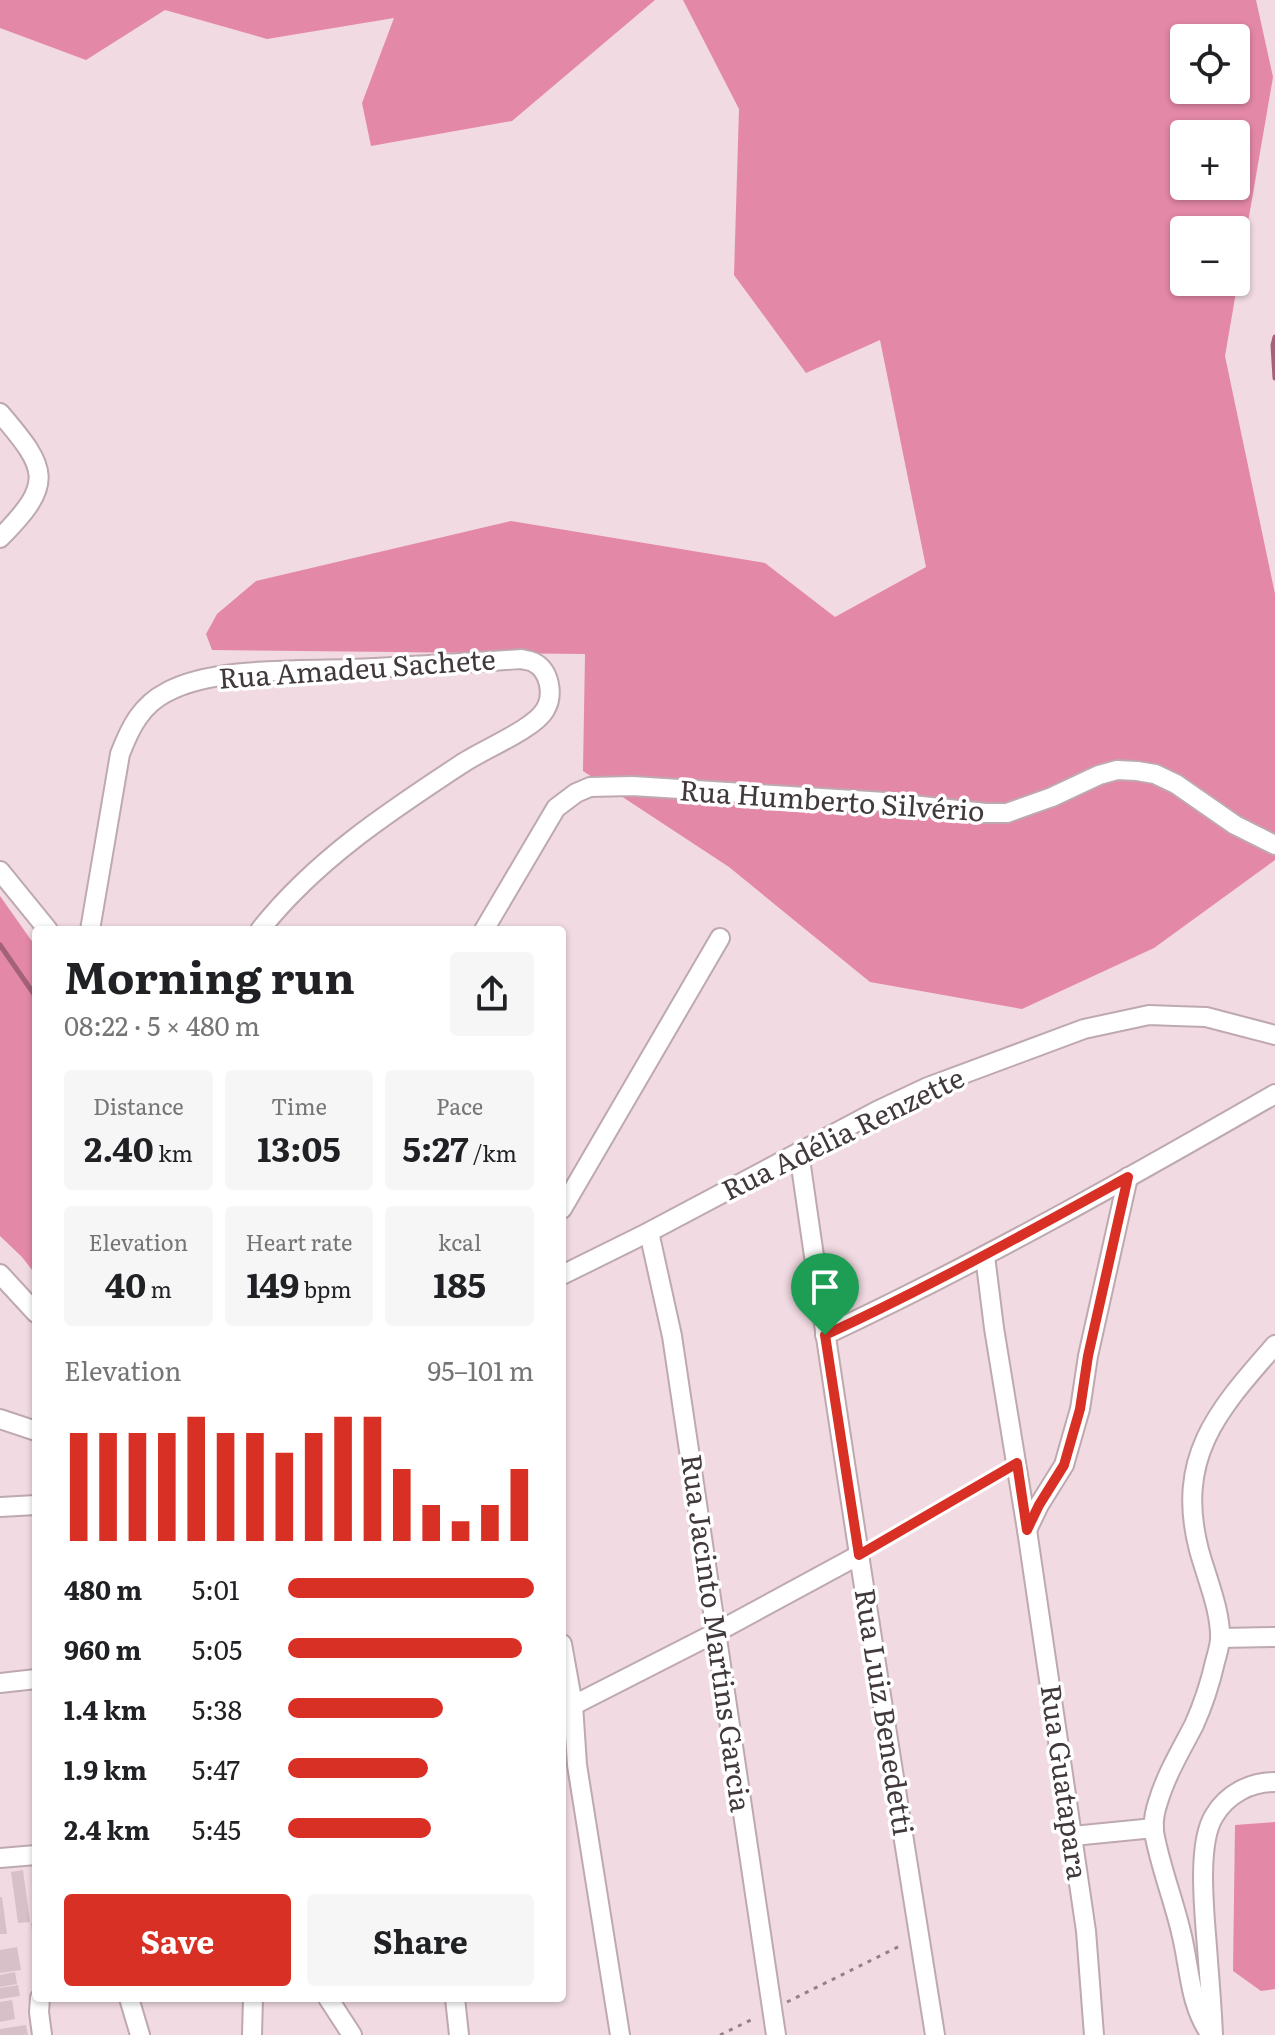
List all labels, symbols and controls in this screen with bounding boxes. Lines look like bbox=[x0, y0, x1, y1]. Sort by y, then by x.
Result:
map controls bbox=[1170, 24, 1250, 296]
button: locate bbox=[1170, 24, 1250, 104]
button: + bbox=[1170, 120, 1250, 200]
button: − bbox=[1170, 216, 1250, 296]
street label: Rua Amadeu Sachete bbox=[217, 636, 497, 698]
street label: Rua Humberto Silvério bbox=[678, 767, 986, 831]
text: Morning run bbox=[64, 942, 355, 1008]
button: share bbox=[450, 952, 534, 1036]
text: 08:22 · 5 × 480 m bbox=[64, 1005, 260, 1044]
street label: Rua Adélia Renzette bbox=[714, 1055, 971, 1209]
text: Distance bbox=[93, 1089, 184, 1122]
text: Time bbox=[271, 1089, 327, 1122]
text: Pace bbox=[436, 1089, 483, 1122]
text: 2.40 bbox=[84, 1122, 154, 1172]
text: 13:05 bbox=[257, 1122, 341, 1172]
text: 5:27 bbox=[403, 1122, 468, 1172]
text: km bbox=[154, 1136, 193, 1169]
text: /km bbox=[468, 1136, 517, 1169]
text: Elevation bbox=[89, 1225, 188, 1258]
text: Heart rate bbox=[246, 1225, 352, 1258]
text: kcal bbox=[438, 1225, 481, 1258]
pin bbox=[791, 1253, 859, 1335]
text: 40 bbox=[105, 1258, 146, 1308]
text: 149 bbox=[246, 1258, 299, 1308]
text: 185 bbox=[433, 1258, 486, 1308]
icon: arrive bbox=[803, 1265, 847, 1309]
text: m bbox=[146, 1272, 172, 1305]
text: bpm bbox=[299, 1272, 352, 1305]
text: Elevation bbox=[64, 1350, 182, 1389]
text: 95–101 m bbox=[428, 1350, 534, 1389]
street label: Rua Jacinto Martins Garcia bbox=[672, 1451, 764, 1814]
text: 480 m bbox=[64, 1569, 142, 1608]
text: 5:01 bbox=[192, 1569, 239, 1608]
street label: Rua Luiz Benedetti bbox=[846, 1585, 926, 1838]
text: 960 m bbox=[64, 1629, 141, 1668]
text: 5:05 bbox=[192, 1629, 242, 1668]
street label: Rua Guatapara bbox=[1031, 1681, 1100, 1882]
text: 1.4 km bbox=[64, 1689, 147, 1728]
text: 5:38 bbox=[192, 1689, 242, 1728]
text: 1.9 km bbox=[64, 1749, 147, 1788]
text: 5:47 bbox=[192, 1749, 240, 1788]
text: 2.4 km bbox=[64, 1809, 150, 1848]
text: 5:45 bbox=[192, 1809, 241, 1848]
button: Save bbox=[64, 1894, 291, 1986]
button: Share bbox=[307, 1894, 534, 1986]

